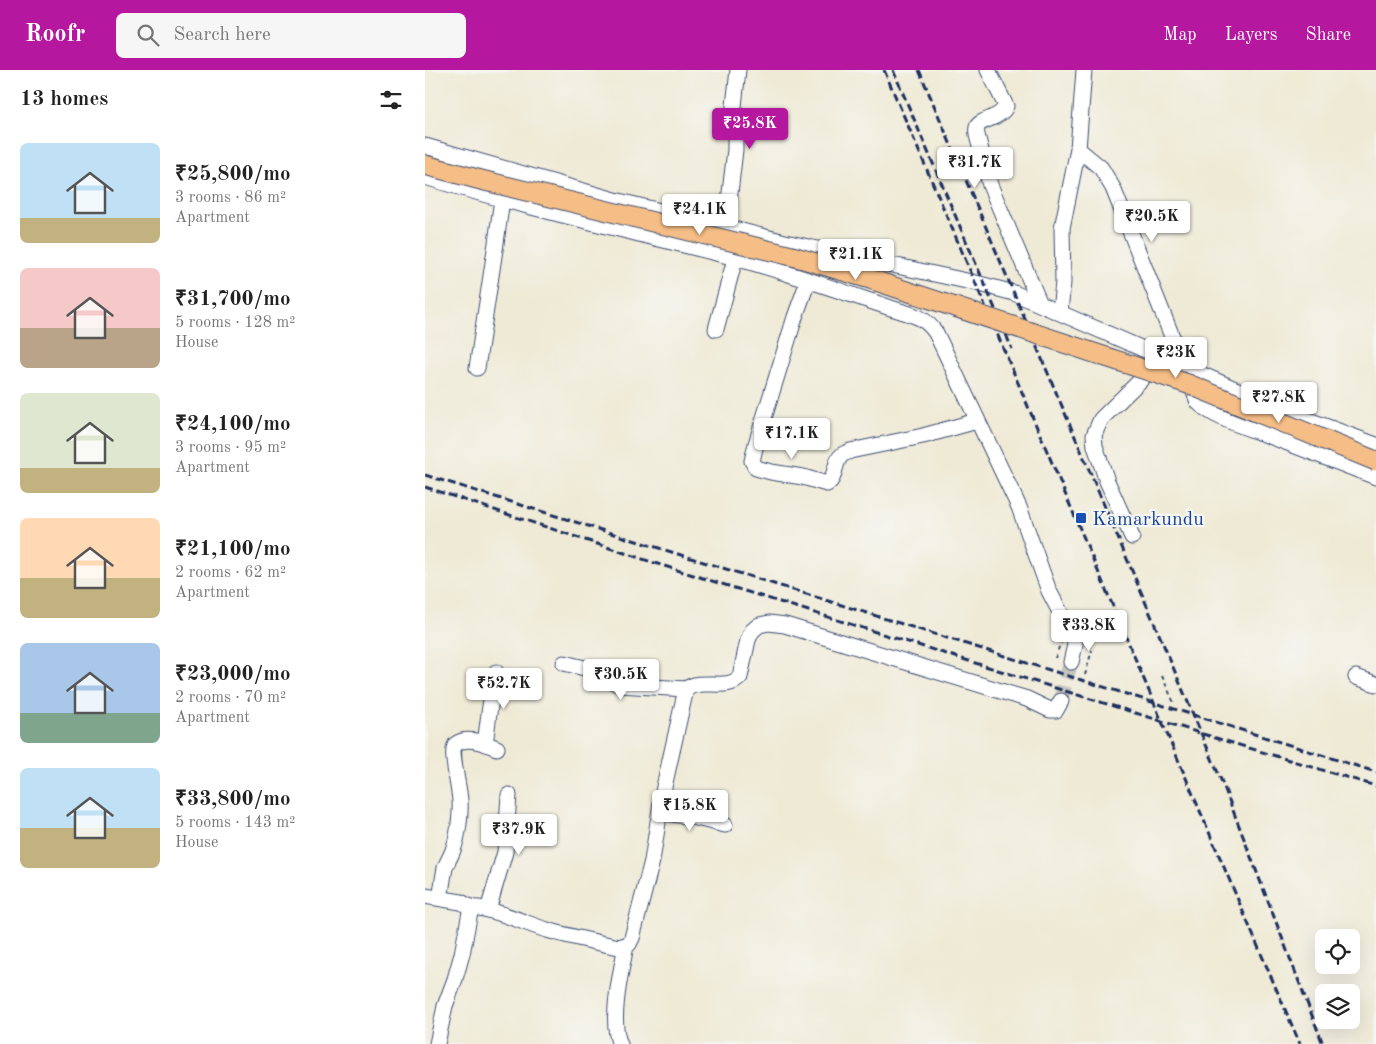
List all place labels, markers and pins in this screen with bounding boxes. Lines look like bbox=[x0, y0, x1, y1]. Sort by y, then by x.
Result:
pin: ₹25.8K bbox=[709, 108, 791, 150]
pin: ₹31.7K bbox=[934, 146, 1016, 189]
pin: ₹24.1K bbox=[659, 194, 741, 236]
pin: ₹20.5K bbox=[1111, 200, 1193, 243]
pin: ₹21.1K bbox=[815, 238, 897, 281]
pin: ₹23K bbox=[1146, 336, 1206, 379]
pin: ₹27.8K bbox=[1238, 382, 1320, 424]
pin: ₹17.1K bbox=[751, 418, 833, 460]
place label: Kamarkundu bbox=[1092, 510, 1204, 530]
marker: Kamarkundu bbox=[1074, 511, 1088, 525]
pin: ₹33.8K bbox=[1048, 610, 1130, 652]
pin: ₹30.5K bbox=[580, 658, 662, 701]
pin: ₹52.7K bbox=[463, 668, 545, 710]
pin: ₹15.8K bbox=[649, 790, 731, 832]
pin: ₹37.9K bbox=[478, 814, 560, 856]

